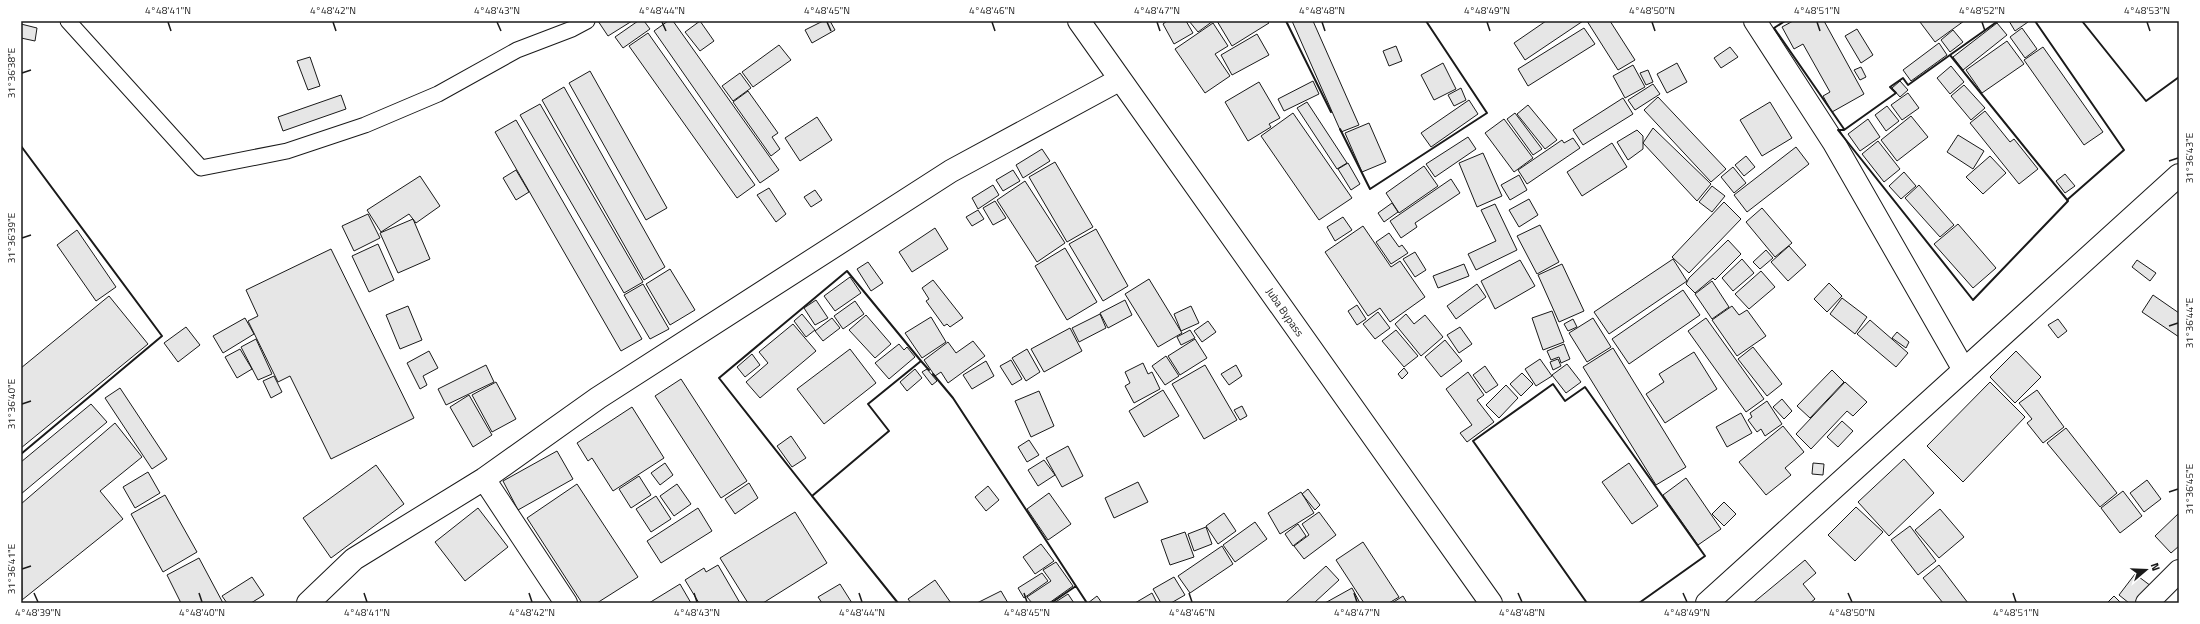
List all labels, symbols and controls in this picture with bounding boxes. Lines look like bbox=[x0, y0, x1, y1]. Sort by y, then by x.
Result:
text: 4°48'41"N bbox=[145, 3, 191, 18]
text: 4°48'42"N bbox=[310, 3, 356, 18]
text: 4°48'43"N bbox=[474, 3, 520, 18]
text: 4°48'44"N bbox=[639, 3, 685, 18]
text: 4°48'45"N bbox=[804, 3, 850, 18]
text: 4°48'46"N bbox=[969, 3, 1015, 18]
text: 4°48'47"N bbox=[1134, 3, 1180, 18]
text: 4°48'48"N bbox=[1299, 3, 1345, 18]
text: 4°48'49"N bbox=[1464, 3, 1510, 18]
text: 4°48'50"N bbox=[1629, 3, 1675, 18]
text: 4°48'51"N bbox=[1794, 3, 1840, 18]
text: 4°48'52"N bbox=[1959, 3, 2005, 18]
text: 4°48'53"N bbox=[2124, 3, 2170, 18]
text: 31°36'38"E bbox=[4, 47, 19, 98]
text: 31°36'43"E bbox=[2182, 132, 2197, 183]
text: 31°36'39"E bbox=[4, 212, 19, 263]
street label: Juba Bypass bbox=[1262, 284, 1308, 340]
text: 31°36'44"E bbox=[2182, 297, 2197, 348]
text: 31°36'40"E bbox=[4, 378, 19, 429]
text: 31°36'45"E bbox=[2182, 463, 2197, 514]
text: 31°36'41"E bbox=[4, 543, 19, 594]
north arrow bbox=[2126, 550, 2166, 590]
text: N bbox=[2147, 561, 2164, 573]
text: 4°48'39"N bbox=[15, 605, 61, 620]
text: 4°48'40"N bbox=[179, 605, 225, 620]
text: 4°48'41"N bbox=[344, 605, 390, 620]
text: 4°48'42"N bbox=[509, 605, 555, 620]
text: 4°48'43"N bbox=[674, 605, 720, 620]
text: 4°48'44"N bbox=[839, 605, 885, 620]
text: 4°48'45"N bbox=[1004, 605, 1050, 620]
text: 4°48'46"N bbox=[1169, 605, 1215, 620]
text: 4°48'47"N bbox=[1334, 605, 1380, 620]
text: 4°48'48"N bbox=[1499, 605, 1545, 620]
text: 4°48'49"N bbox=[1664, 605, 1710, 620]
text: 4°48'50"N bbox=[1829, 605, 1875, 620]
text: 4°48'51"N bbox=[1993, 605, 2039, 620]

